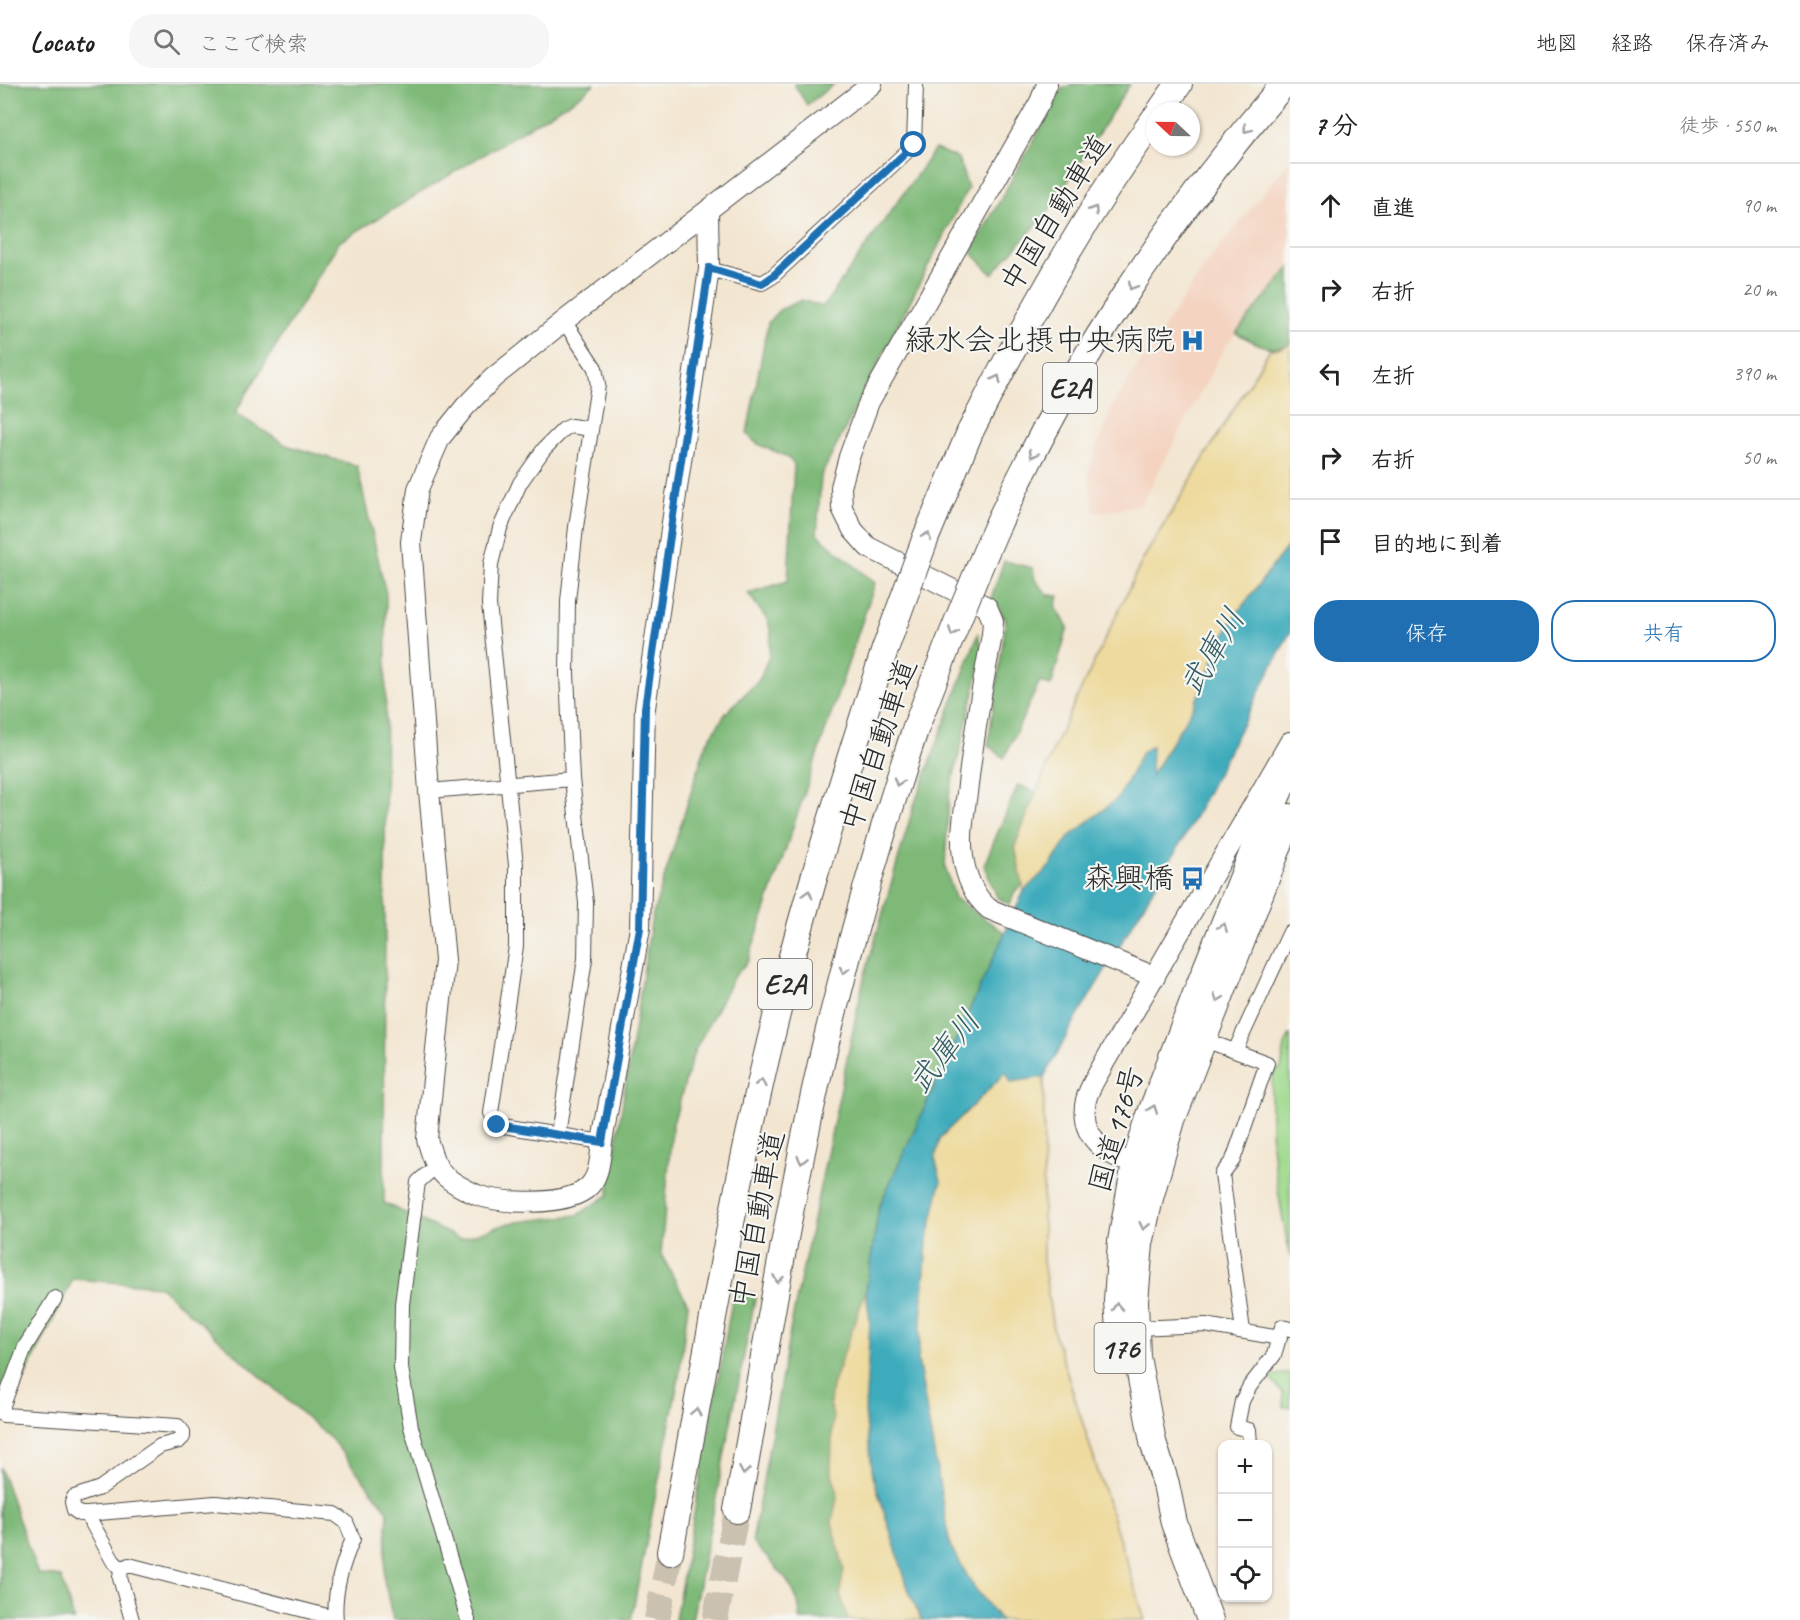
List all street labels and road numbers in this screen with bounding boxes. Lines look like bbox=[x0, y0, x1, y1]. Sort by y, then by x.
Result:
street label: 中国自動車道 bbox=[991, 127, 1119, 299]
road number: E2A bbox=[1043, 363, 1097, 413]
street label: 中国自動車道 bbox=[831, 654, 925, 836]
road number: E2A bbox=[758, 959, 812, 1009]
street label: 国道176号 bbox=[1080, 1061, 1152, 1197]
street label: 中国自動車道 bbox=[721, 1127, 793, 1311]
road number: 176 bbox=[1094, 1323, 1146, 1373]

